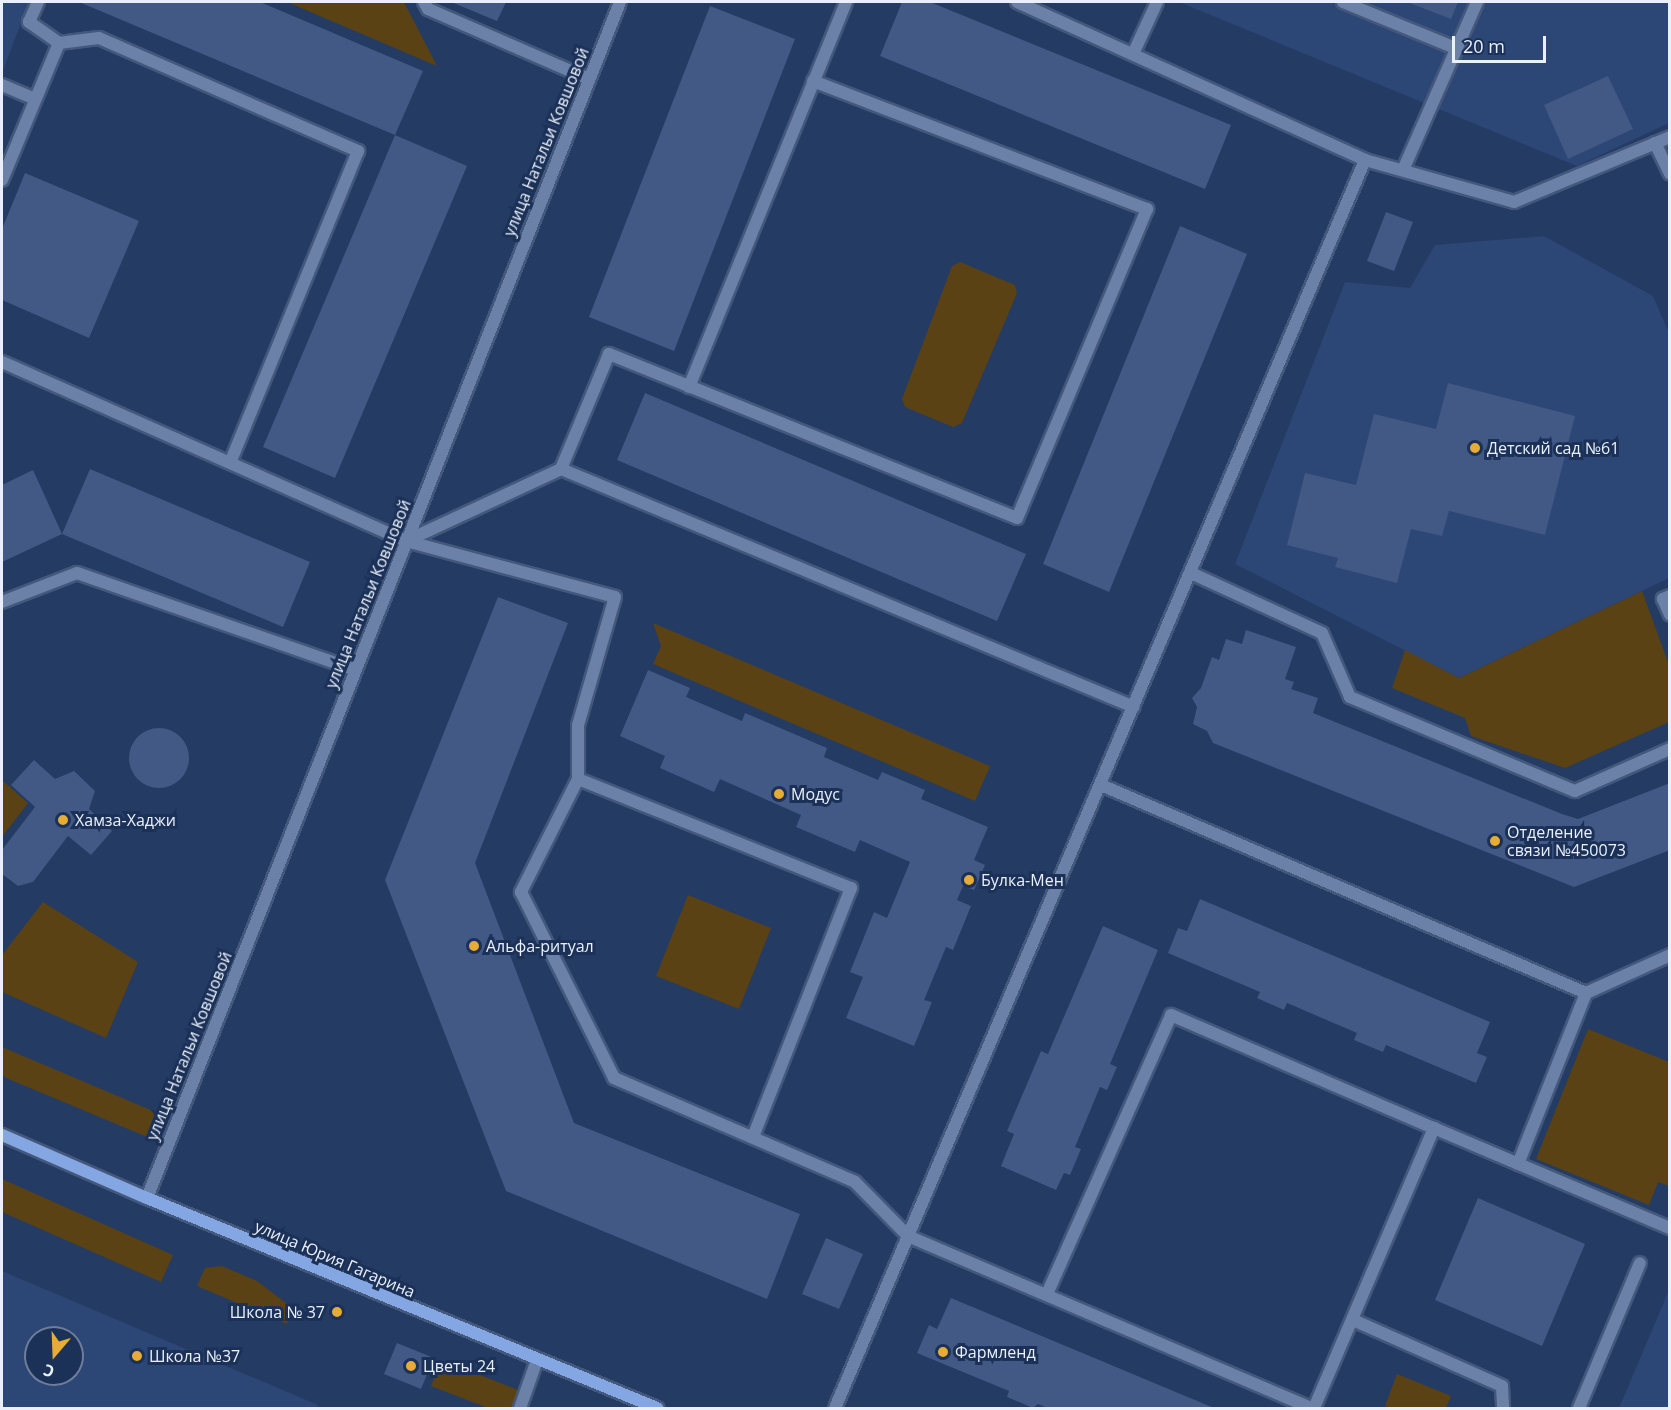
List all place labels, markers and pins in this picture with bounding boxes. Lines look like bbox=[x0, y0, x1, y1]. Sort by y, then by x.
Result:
place label: Детский сад №61 bbox=[1487, 438, 1619, 458]
marker: Детский сад №61 bbox=[1468, 441, 1482, 455]
place label: Модус bbox=[791, 784, 840, 804]
marker: Модус bbox=[772, 787, 786, 801]
place label: Хамза-Хаджи bbox=[75, 810, 176, 830]
marker: Хамза-Хаджи bbox=[56, 813, 70, 827]
place label: Отделение связи №450073 bbox=[1507, 822, 1626, 860]
marker: Отделение связи №450073 bbox=[1488, 834, 1502, 848]
place label: Булка-Мен bbox=[981, 870, 1064, 890]
marker: Булка-Мен bbox=[962, 873, 976, 887]
place label: Альфа-ритуал bbox=[486, 936, 594, 956]
marker: Альфа-ритуал bbox=[467, 939, 481, 953]
place label: Школа № 37 bbox=[230, 1302, 325, 1322]
marker: Школа № 37 bbox=[330, 1305, 344, 1319]
place label: Фармленд bbox=[955, 1342, 1036, 1362]
marker: Фармленд bbox=[936, 1345, 950, 1359]
place label: Школа №37 bbox=[149, 1346, 240, 1366]
marker: Школа №37 bbox=[130, 1349, 144, 1363]
place label: Цветы 24 bbox=[423, 1356, 495, 1376]
marker: Цветы 24 bbox=[404, 1359, 418, 1373]

